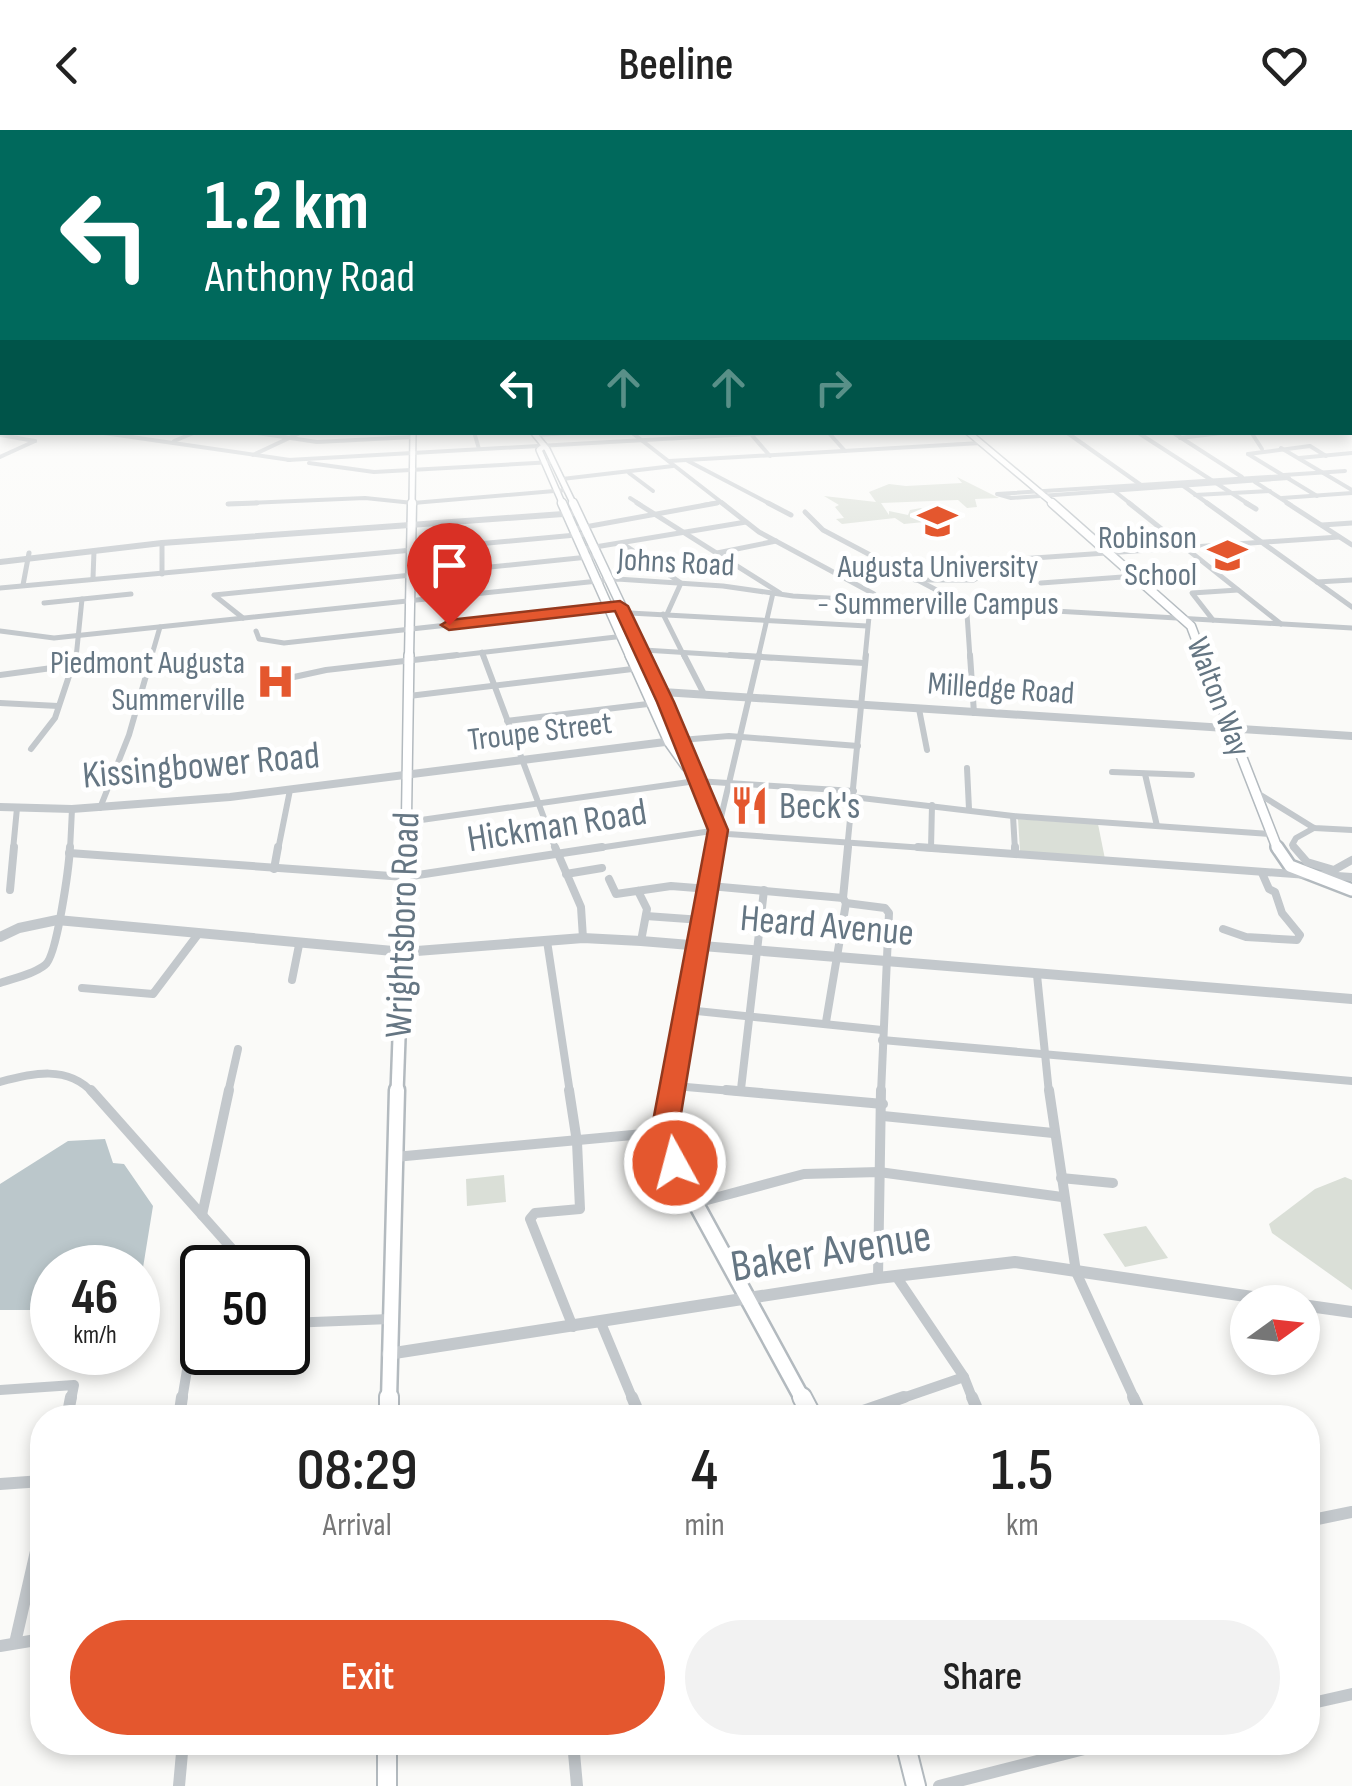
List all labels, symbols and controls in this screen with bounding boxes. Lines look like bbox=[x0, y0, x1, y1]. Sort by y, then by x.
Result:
icon: back bbox=[40, 38, 95, 93]
text: Beeline bbox=[618, 38, 734, 93]
icon: heart bbox=[1257, 38, 1312, 93]
text: 1.2 km bbox=[205, 165, 369, 249]
icon: left bbox=[40, 170, 170, 300]
text: Anthony Road bbox=[205, 250, 415, 305]
icon: left bbox=[491, 360, 546, 415]
icon: ahead bbox=[596, 360, 651, 415]
icon: ahead bbox=[701, 360, 756, 415]
icon: right bbox=[806, 360, 861, 415]
school or university icon: Augusta University - Summerville Campus bbox=[917, 501, 959, 543]
place label: Robinson School bbox=[1098, 519, 1197, 595]
pin bbox=[407, 523, 492, 626]
school or university icon: Robinson School bbox=[1206, 535, 1248, 577]
icon: arrive bbox=[422, 538, 477, 593]
street label: Johns Road bbox=[615, 540, 736, 586]
place label: Augusta University - Summerville Campus bbox=[817, 548, 1059, 624]
street label: Walton Way bbox=[1178, 632, 1258, 762]
place label: Piedmont Augusta Summerville bbox=[50, 644, 245, 720]
hospital icon: Piedmont Augusta Summerville bbox=[254, 660, 296, 702]
street label: Milledge Road bbox=[926, 664, 1076, 714]
street label: Troupe Street bbox=[466, 704, 614, 760]
street label: Kissingbower Road bbox=[81, 733, 321, 799]
place label: Beck's bbox=[779, 784, 861, 829]
restaurant icon: Beck's bbox=[728, 785, 770, 827]
street label: Hickman Road bbox=[464, 790, 650, 862]
street label: Wrightsboro Road bbox=[377, 811, 429, 1039]
street label: Heard Avenue bbox=[738, 896, 916, 956]
position arrow bbox=[623, 1111, 727, 1215]
street label: Baker Avenue bbox=[727, 1209, 935, 1295]
speed limit sign: 50 bbox=[180, 1245, 310, 1375]
text: 46 bbox=[72, 1268, 118, 1328]
north arrow bbox=[1230, 1285, 1320, 1375]
map controls bbox=[1230, 1285, 1320, 1375]
text: km/h bbox=[73, 1320, 117, 1351]
text: 08:29 bbox=[297, 1435, 418, 1507]
text: 4 bbox=[691, 1435, 718, 1507]
text: 1.5 bbox=[991, 1435, 1053, 1507]
text: Arrival bbox=[323, 1506, 392, 1545]
text: min bbox=[684, 1506, 725, 1545]
text: km bbox=[1006, 1506, 1039, 1545]
button: Exit bbox=[70, 1620, 665, 1735]
button: Share bbox=[685, 1620, 1280, 1735]

